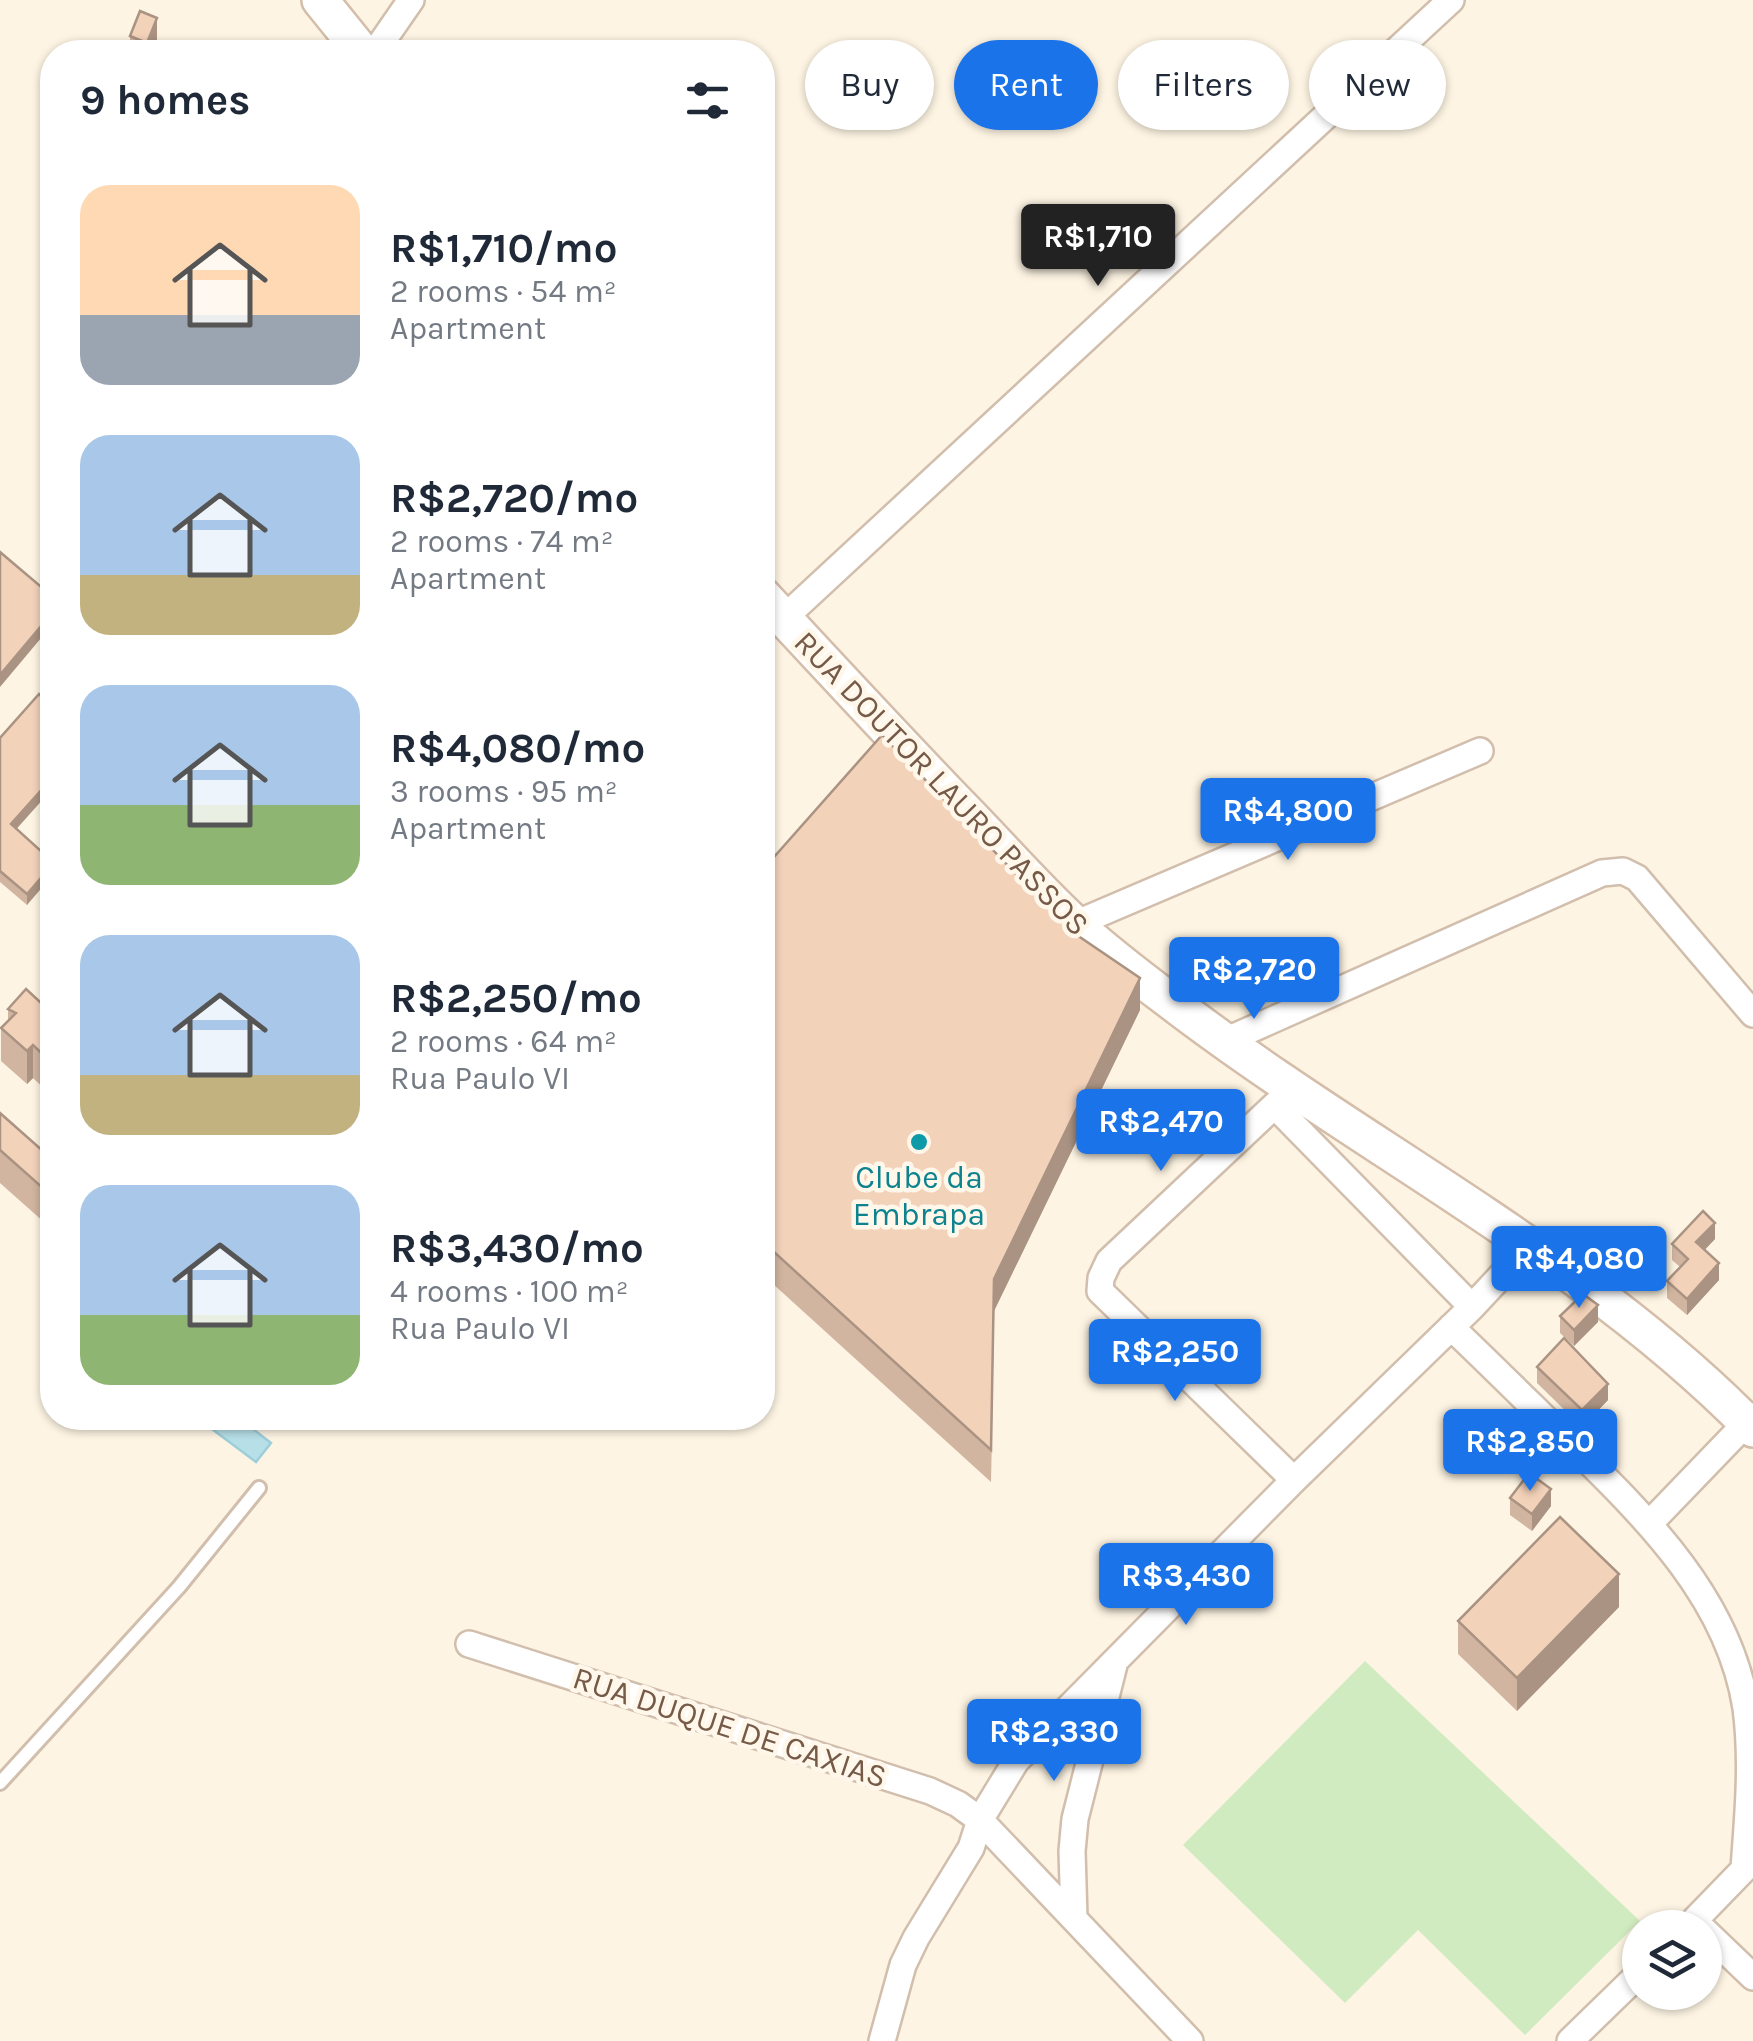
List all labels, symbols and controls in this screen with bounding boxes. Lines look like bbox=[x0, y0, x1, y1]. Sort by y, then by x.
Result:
chip: Buy bbox=[805, 40, 934, 130]
chip: Rent bbox=[954, 40, 1098, 130]
chip: Filters bbox=[1118, 40, 1289, 130]
chip: New bbox=[1309, 40, 1446, 130]
icon: filters bbox=[680, 73, 735, 128]
text: 9 homes bbox=[80, 75, 250, 125]
pin: R$1,710 bbox=[1006, 204, 1190, 289]
text: R$1,710 bbox=[1043, 218, 1153, 255]
text: R$1,710/mo bbox=[390, 223, 617, 273]
icon: home bbox=[160, 225, 280, 345]
text: 2 rooms · 54 m² bbox=[390, 273, 617, 310]
text: Apartment bbox=[390, 310, 546, 347]
text: R$2,720/mo bbox=[390, 473, 638, 523]
icon: home bbox=[160, 475, 280, 595]
text: 2 rooms · 74 m² bbox=[390, 523, 614, 560]
text: Apartment bbox=[390, 560, 546, 597]
street label: RUA DOUTOR LAURO PASSOS bbox=[786, 624, 1097, 943]
text: R$4,080/mo bbox=[390, 723, 645, 773]
icon: home bbox=[160, 725, 280, 845]
text: 3 rooms · 95 m² bbox=[390, 773, 618, 810]
pin: R$4,800 bbox=[1196, 778, 1380, 863]
text: R$4,800 bbox=[1223, 792, 1353, 829]
text: Apartment bbox=[390, 810, 546, 847]
pin: R$2,720 bbox=[1162, 937, 1346, 1022]
text: R$2,720 bbox=[1191, 951, 1317, 988]
text: R$2,250/mo bbox=[390, 973, 642, 1023]
icon: home bbox=[160, 975, 280, 1095]
text: 2 rooms · 64 m² bbox=[390, 1023, 617, 1060]
text: Rua Paulo VI bbox=[390, 1060, 570, 1097]
pin: R$2,470 bbox=[1069, 1089, 1253, 1174]
text: R$2,470 bbox=[1098, 1103, 1224, 1140]
marker: Clube da Embrapa bbox=[908, 1131, 930, 1153]
place label: Clube da Embrapa bbox=[853, 1159, 985, 1233]
text: R$3,430/mo bbox=[390, 1223, 644, 1273]
icon: home bbox=[160, 1225, 280, 1345]
pin: R$4,080 bbox=[1487, 1226, 1671, 1311]
text: R$4,080 bbox=[1514, 1240, 1644, 1277]
text: 4 rooms · 100 m² bbox=[390, 1273, 629, 1310]
text: Rua Paulo VI bbox=[390, 1310, 570, 1347]
pin: R$2,250 bbox=[1083, 1319, 1267, 1404]
text: R$2,250 bbox=[1111, 1333, 1239, 1370]
pin: R$2,850 bbox=[1438, 1409, 1622, 1494]
text: R$2,850 bbox=[1465, 1423, 1595, 1460]
pin: R$3,430 bbox=[1094, 1543, 1278, 1628]
text: R$3,430 bbox=[1121, 1557, 1251, 1594]
street label: RUA DUQUE DE CAXIAS bbox=[568, 1659, 891, 1796]
pin: R$2,330 bbox=[962, 1699, 1146, 1784]
text: R$2,330 bbox=[989, 1713, 1119, 1750]
map controls bbox=[1622, 1910, 1722, 2010]
button: layers bbox=[1622, 1910, 1722, 2010]

